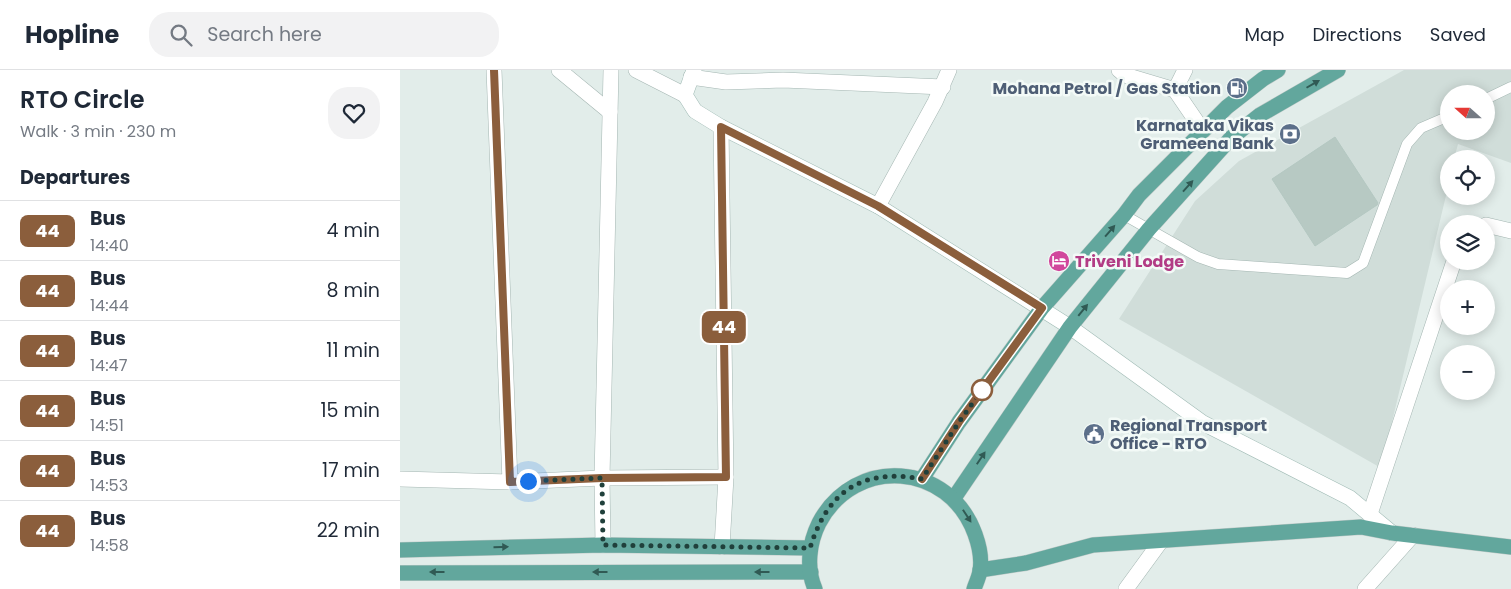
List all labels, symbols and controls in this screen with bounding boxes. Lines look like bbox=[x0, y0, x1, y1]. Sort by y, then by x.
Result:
search box bbox=[149, 12, 499, 57]
text: Hopline bbox=[25, 18, 119, 51]
icon: search bbox=[167, 21, 195, 49]
text: Search here bbox=[207, 21, 322, 48]
text: Map bbox=[1245, 22, 1284, 47]
text: Directions bbox=[1312, 22, 1402, 47]
text: Saved bbox=[1430, 22, 1486, 47]
fuel station icon: Mohana Petrol / Gas Station bbox=[1225, 76, 1249, 100]
place label: Mohana Petrol / Gas Station bbox=[993, 77, 1221, 100]
one-way arrow bbox=[1307, 80, 1320, 89]
text: RTO Circle bbox=[20, 83, 145, 116]
north arrow bbox=[1440, 85, 1495, 140]
map controls bbox=[1440, 85, 1495, 400]
button: heart bbox=[328, 87, 380, 139]
place label: Karnataka Vikas Grameena Bank bbox=[1136, 114, 1274, 155]
text: Walk · 3 min · 230 m bbox=[20, 120, 176, 143]
bank icon: Karnataka Vikas Grameena Bank bbox=[1278, 122, 1302, 146]
button: locate bbox=[1440, 150, 1495, 205]
text: Departures bbox=[20, 164, 130, 191]
one-way arrow bbox=[1182, 180, 1194, 192]
text: Bus bbox=[90, 205, 126, 232]
button: layers bbox=[1440, 215, 1495, 270]
text: 4 min bbox=[327, 217, 380, 244]
text: 44 bbox=[35, 218, 60, 243]
one-way arrow bbox=[1104, 226, 1116, 238]
text: 14:40 bbox=[90, 234, 129, 257]
hotel icon: Triveni Lodge bbox=[1047, 249, 1071, 273]
place label: Triveni Lodge bbox=[1075, 250, 1184, 273]
text: Bus bbox=[90, 265, 126, 292]
text: 8 min bbox=[327, 277, 380, 304]
text: 44 bbox=[35, 278, 60, 303]
button: + bbox=[1440, 280, 1495, 335]
text: 14:44 bbox=[90, 294, 129, 317]
one-way arrow bbox=[1078, 304, 1089, 317]
line badge: 44 bbox=[702, 311, 746, 343]
text: 44 bbox=[712, 314, 736, 339]
text: Bus bbox=[90, 325, 126, 352]
text: 11 min bbox=[326, 337, 380, 364]
text: 44 bbox=[35, 338, 60, 363]
button: − bbox=[1440, 345, 1495, 400]
text: 14:47 bbox=[90, 354, 127, 377]
unlabelled marker bbox=[971, 379, 993, 401]
text: Bus bbox=[90, 385, 126, 412]
text: 15 min bbox=[321, 397, 380, 424]
text: 44 bbox=[35, 398, 60, 423]
text: 14:51 bbox=[90, 414, 124, 437]
place label: Regional Transport Office - RTO bbox=[1110, 414, 1267, 455]
public building icon: Regional Transport Office - RTO bbox=[1082, 422, 1106, 446]
text: Bus bbox=[90, 445, 126, 472]
one-way arrow bbox=[976, 451, 986, 465]
text: 17 min bbox=[322, 457, 380, 484]
text: 44 bbox=[35, 458, 60, 483]
your location bbox=[516, 469, 541, 494]
text: 14:53 bbox=[90, 474, 128, 497]
text: Bus bbox=[90, 505, 126, 532]
one-way arrow bbox=[962, 510, 971, 523]
text: 22 min bbox=[317, 517, 380, 544]
text: 44 bbox=[35, 518, 60, 543]
text: 14:58 bbox=[90, 534, 129, 557]
one-way arrow bbox=[493, 543, 509, 551]
one-way arrow bbox=[429, 568, 445, 576]
one-way arrow bbox=[592, 568, 608, 576]
one-way arrow bbox=[754, 568, 770, 576]

